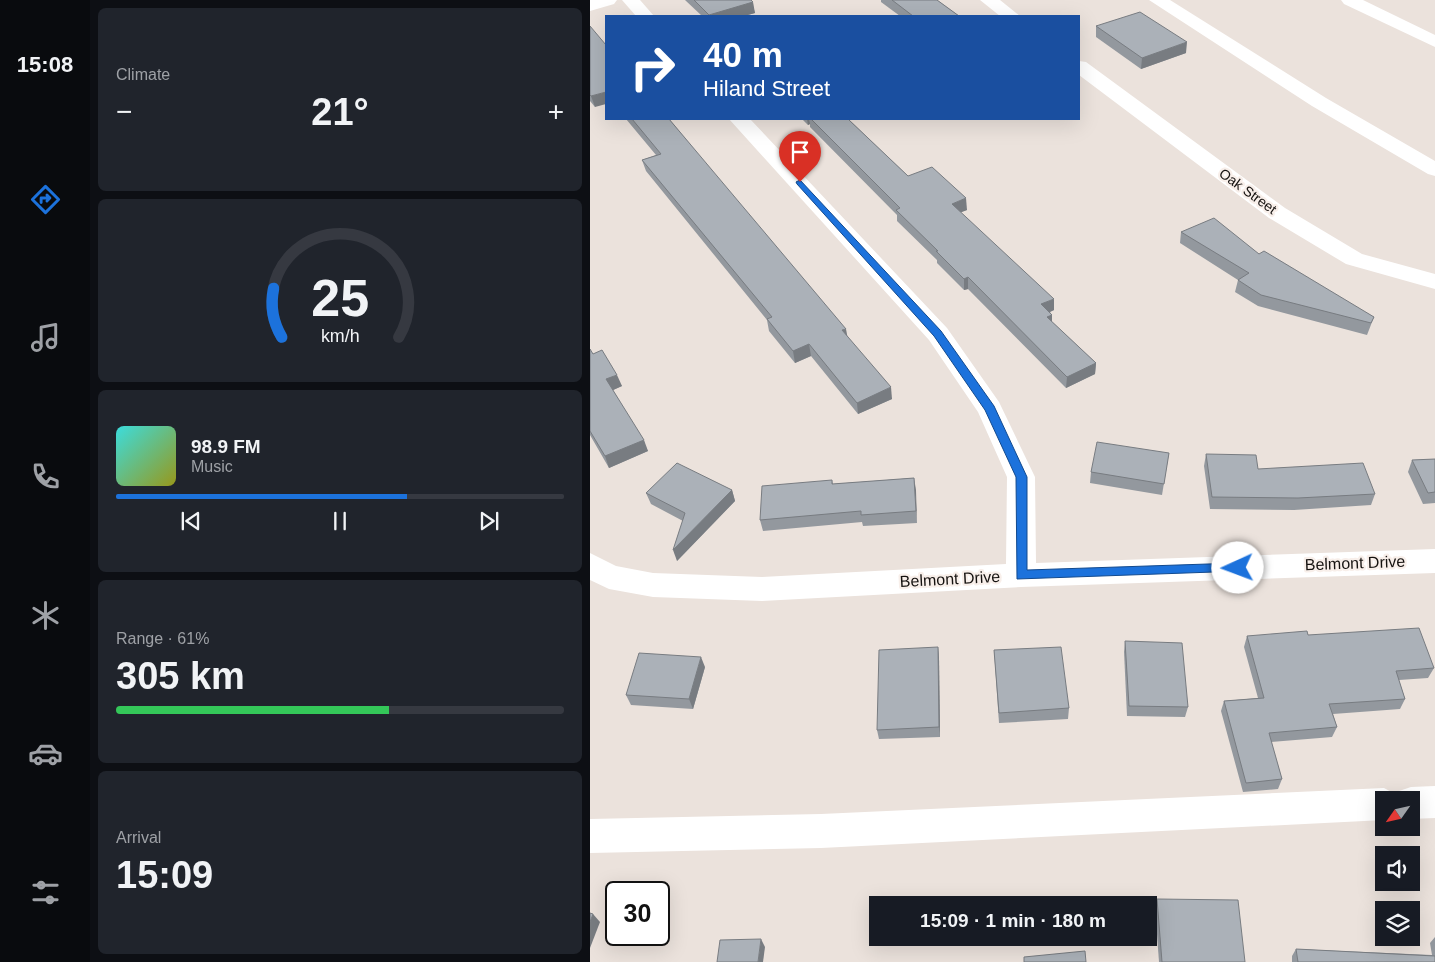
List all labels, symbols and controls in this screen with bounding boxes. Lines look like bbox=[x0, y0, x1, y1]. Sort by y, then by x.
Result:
icon: right bbox=[620, 35, 685, 100]
text: 40 m bbox=[703, 35, 783, 74]
text: 15:08 bbox=[17, 52, 73, 77]
text: Climate bbox=[116, 66, 170, 83]
text: Hiland Street bbox=[703, 76, 830, 101]
text: 21° bbox=[311, 91, 369, 133]
text: − bbox=[116, 96, 132, 127]
text: + bbox=[548, 96, 564, 127]
pin bbox=[779, 131, 821, 182]
icon: arrive bbox=[786, 138, 814, 166]
street label: Oak Street bbox=[1216, 165, 1280, 217]
icon: directions bbox=[28, 182, 63, 217]
text: 25 bbox=[311, 269, 369, 327]
icon: music bbox=[28, 320, 63, 355]
text: km/h bbox=[321, 326, 359, 346]
text: 98.9 FM bbox=[191, 436, 261, 457]
text: Music bbox=[191, 458, 233, 475]
icon: phone bbox=[28, 459, 63, 494]
icon: previous bbox=[177, 507, 205, 535]
icon: pause bbox=[326, 507, 354, 535]
icon: next bbox=[475, 507, 503, 535]
position arrow bbox=[1211, 541, 1263, 593]
street label: Belmont Drive bbox=[1304, 553, 1406, 573]
street label: Belmont Drive bbox=[899, 568, 1001, 590]
icon: climate bbox=[28, 598, 63, 633]
text: Range · 61% bbox=[116, 630, 209, 647]
text: 305 km bbox=[116, 655, 245, 697]
icon: car bbox=[28, 736, 63, 771]
north arrow bbox=[1375, 791, 1420, 836]
map controls bbox=[1375, 791, 1420, 946]
text: Arrival bbox=[116, 829, 161, 846]
button: sound bbox=[1375, 846, 1420, 891]
text: 15:09 bbox=[116, 854, 213, 896]
icon: filters bbox=[28, 875, 63, 910]
speed limit sign: 30 bbox=[605, 881, 670, 946]
button: layers bbox=[1375, 901, 1420, 946]
text: 15:09 · 1 min · 180 m bbox=[920, 910, 1106, 931]

